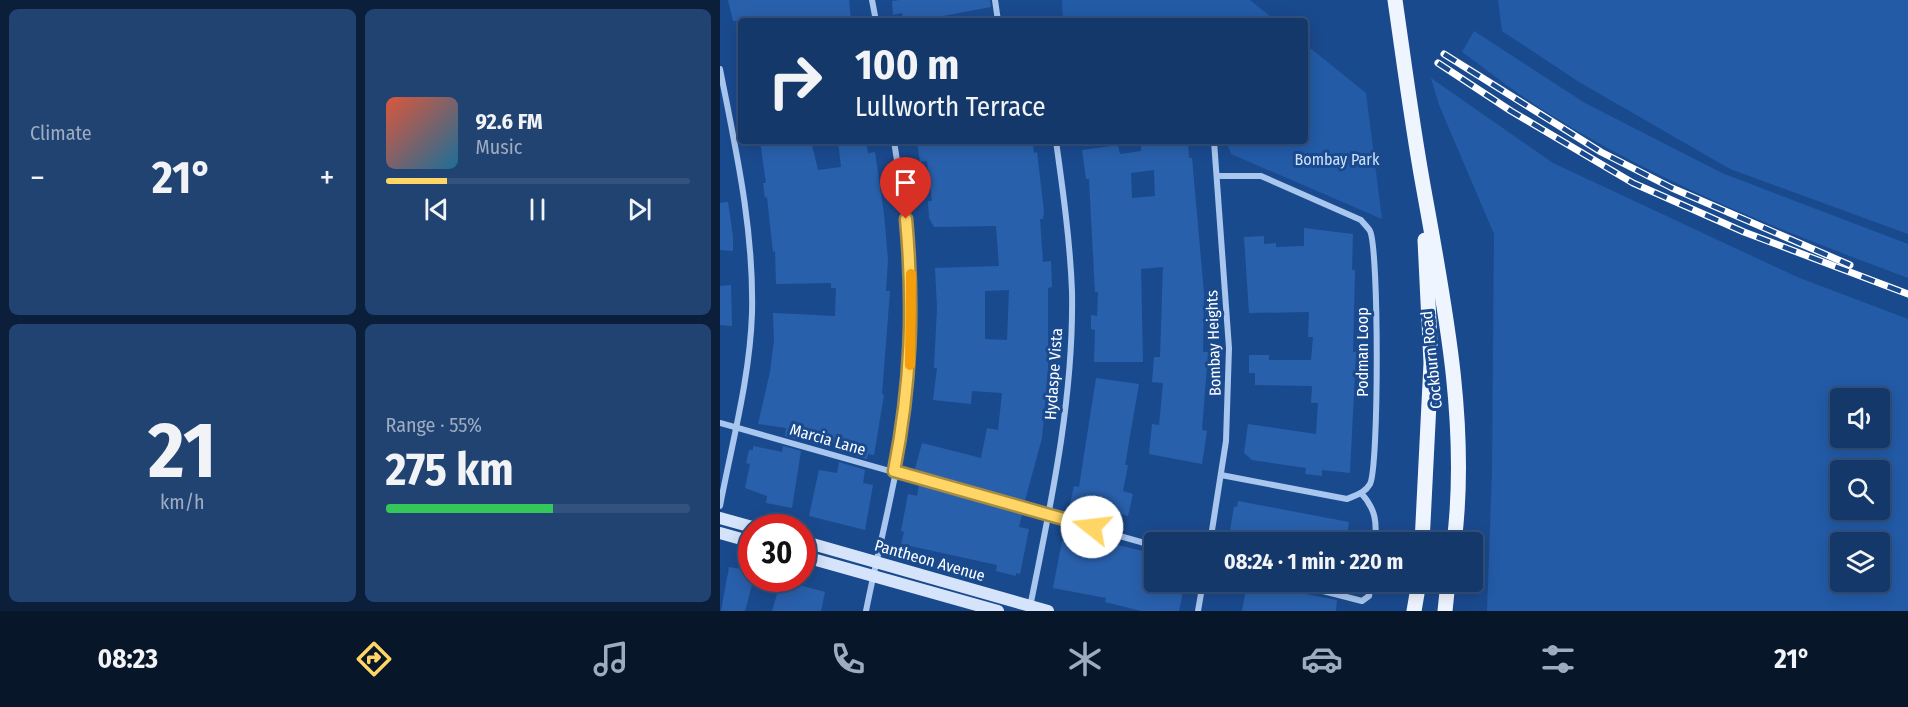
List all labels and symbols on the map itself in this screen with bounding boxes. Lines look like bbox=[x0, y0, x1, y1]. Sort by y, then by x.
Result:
park label: Bombay Park bbox=[1295, 150, 1380, 169]
pin bbox=[880, 157, 931, 219]
street label: Bombay Heights bbox=[1202, 290, 1225, 396]
street label: Podman Loop bbox=[1353, 307, 1372, 397]
street label: Cockburn Road bbox=[1417, 310, 1446, 410]
street label: Hydaspe Vista bbox=[1041, 327, 1066, 421]
street label: Marcia Lane bbox=[788, 420, 868, 459]
position arrow bbox=[1060, 495, 1124, 559]
speed limit sign: 30 bbox=[738, 514, 816, 592]
street label: Pantheon Avenue bbox=[872, 536, 987, 585]

